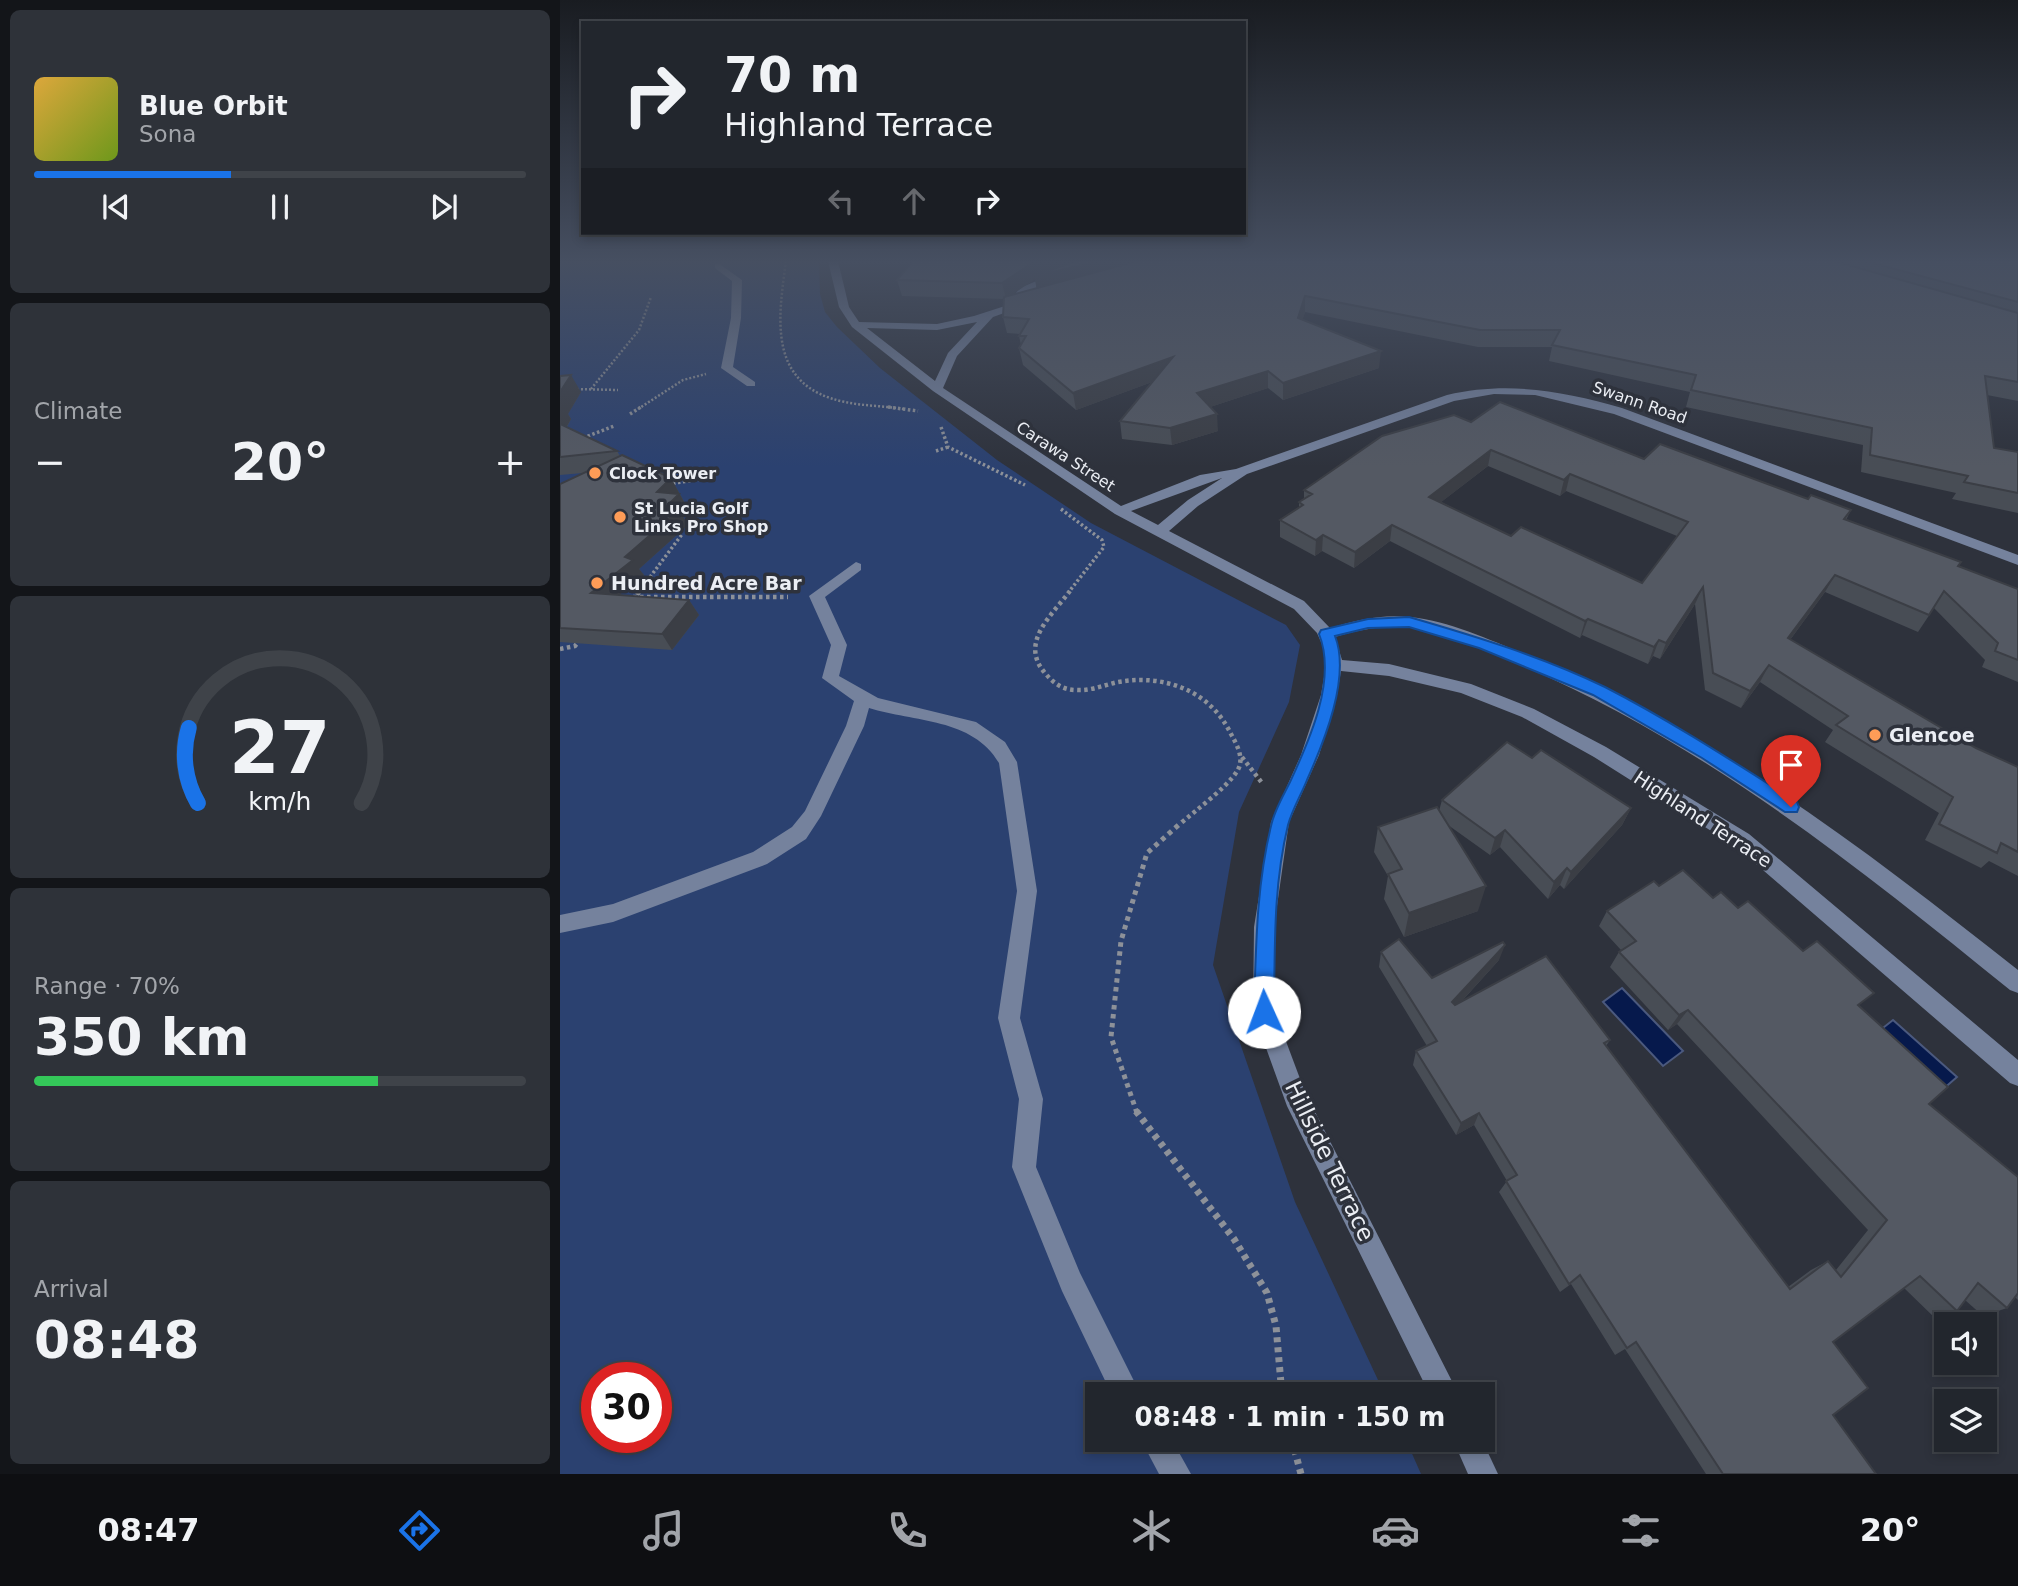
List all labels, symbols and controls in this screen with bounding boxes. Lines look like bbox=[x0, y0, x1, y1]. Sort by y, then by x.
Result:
text: 70 m bbox=[724, 47, 860, 104]
icon: right bbox=[609, 49, 700, 140]
text: Blue Orbit bbox=[139, 91, 288, 121]
text: Highland Terrace bbox=[724, 106, 993, 144]
text: Sona bbox=[139, 121, 196, 147]
icon: left bbox=[822, 182, 860, 220]
icon: ahead bbox=[895, 182, 933, 220]
icon: right bbox=[968, 182, 1006, 220]
icon: previous bbox=[97, 188, 135, 226]
icon: pause bbox=[261, 188, 299, 226]
icon: next bbox=[425, 188, 463, 226]
street label: Swann Road bbox=[1590, 377, 1690, 427]
text: Climate bbox=[34, 398, 123, 424]
street label: Carawa Street bbox=[1013, 417, 1119, 495]
text: 20° bbox=[231, 432, 329, 492]
text: − bbox=[34, 440, 66, 484]
text: + bbox=[494, 440, 526, 484]
place label: Clock Tower bbox=[609, 464, 716, 483]
marker: Clock Tower bbox=[587, 465, 603, 481]
place label: St Lucia Golf Links Pro Shop bbox=[634, 499, 768, 536]
marker: St Lucia Golf Links Pro Shop bbox=[612, 509, 628, 525]
place label: Hundred Acre Bar bbox=[611, 572, 802, 594]
marker: Hundred Acre Bar bbox=[589, 575, 605, 591]
text: 27 bbox=[229, 705, 331, 790]
place label: Glencoe bbox=[1889, 724, 1975, 746]
marker: Glencoe bbox=[1867, 727, 1883, 743]
pin bbox=[1761, 735, 1821, 807]
icon: arrive bbox=[1772, 746, 1810, 784]
street label: Highland Terrace bbox=[1630, 766, 1776, 872]
text: km/h bbox=[248, 787, 312, 816]
text: Range · 70% bbox=[34, 973, 180, 999]
position arrow bbox=[1227, 975, 1301, 1049]
text: 350 km bbox=[34, 1007, 249, 1067]
street label: Hillside Terrace bbox=[1280, 1077, 1380, 1245]
text: Arrival bbox=[34, 1276, 109, 1302]
text: 08:48 bbox=[34, 1310, 200, 1370]
map controls bbox=[1934, 1312, 1997, 1452]
button: sound bbox=[1934, 1312, 1997, 1375]
speed limit sign: 30 bbox=[581, 1362, 672, 1453]
button: layers bbox=[1934, 1389, 1997, 1452]
text: 08:48 · 1 min · 150 m bbox=[1135, 1402, 1445, 1432]
icon: directions bbox=[395, 1506, 444, 1555]
icon: music bbox=[639, 1506, 688, 1555]
icon: phone bbox=[883, 1506, 932, 1555]
icon: climate bbox=[1127, 1506, 1176, 1555]
icon: car bbox=[1371, 1506, 1420, 1555]
icon: filters bbox=[1616, 1506, 1665, 1555]
text: 08:47 bbox=[98, 1511, 199, 1549]
text: 20° bbox=[1860, 1511, 1920, 1549]

